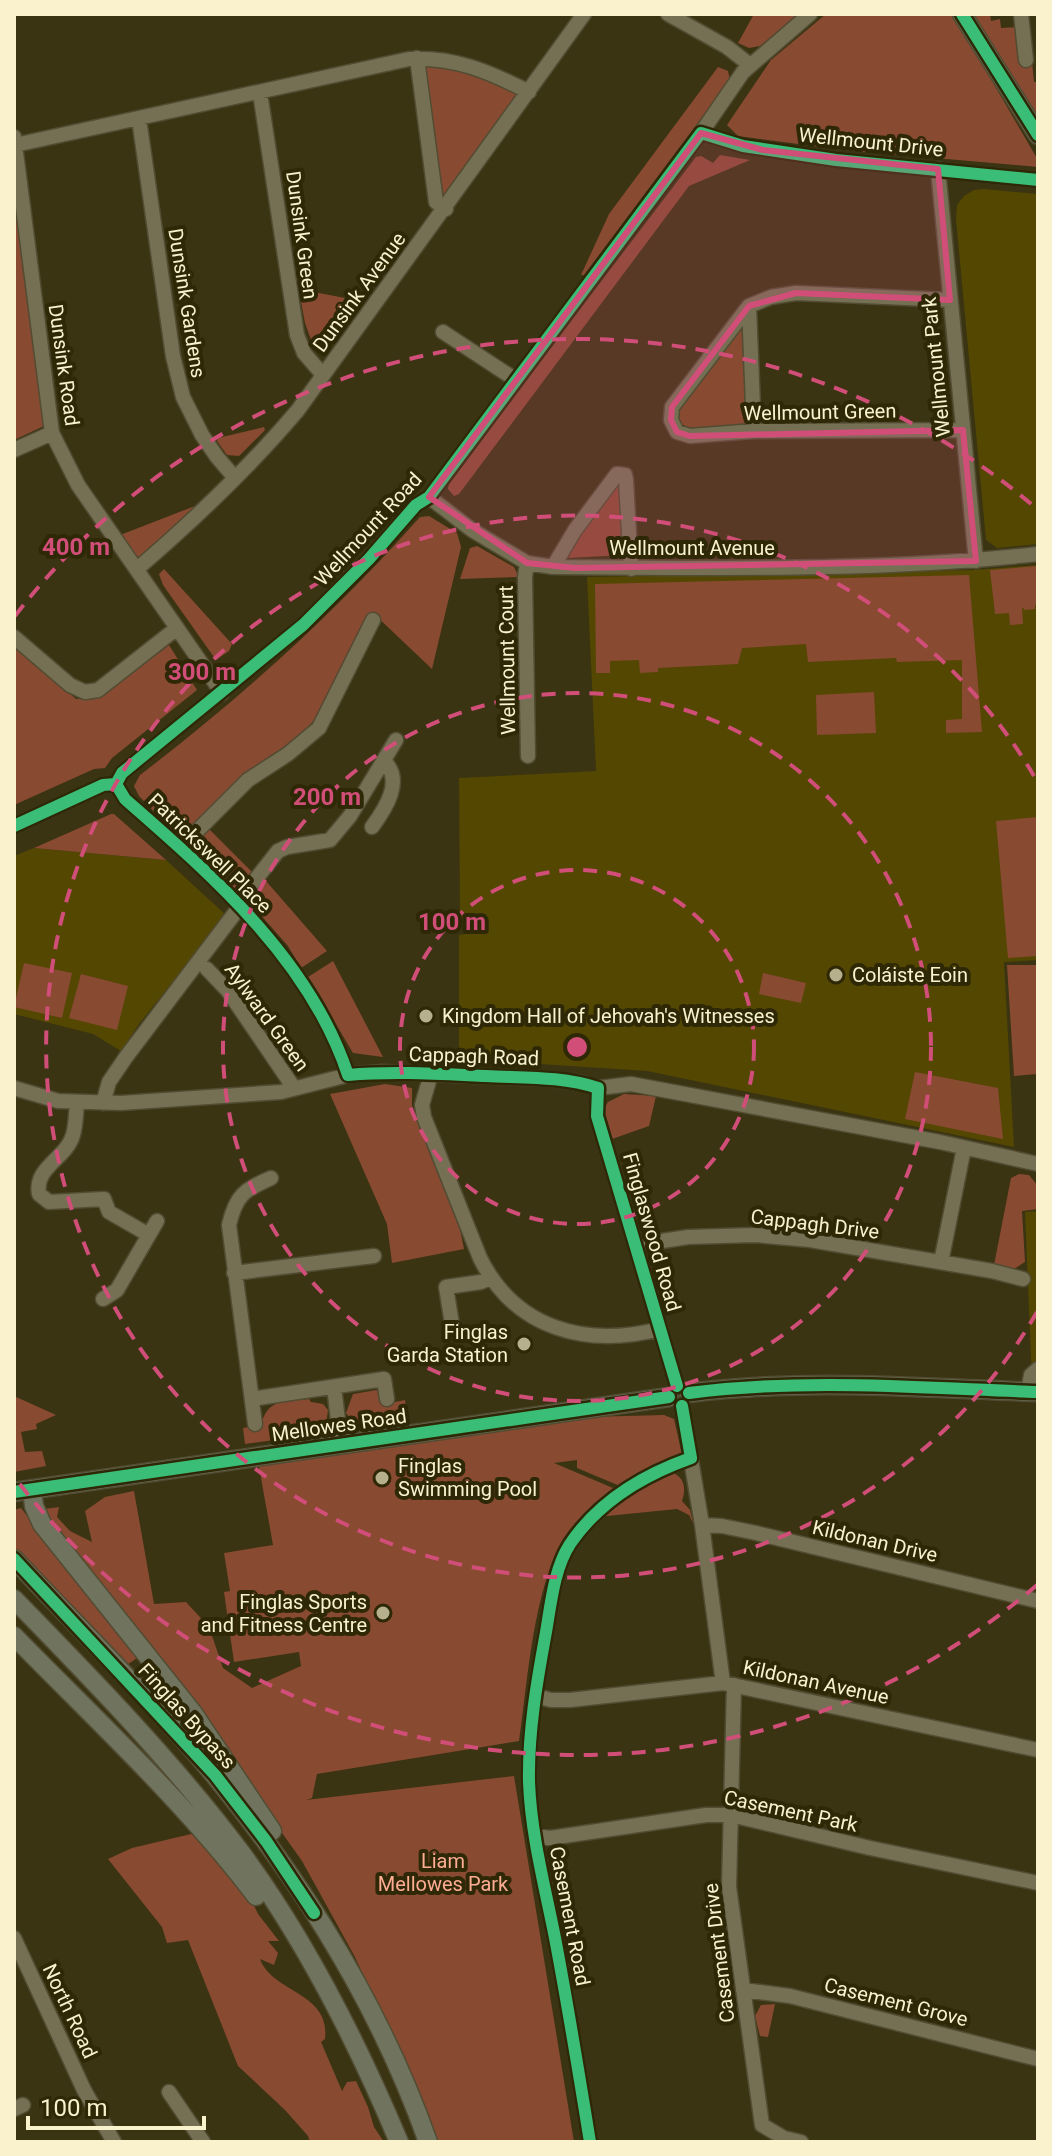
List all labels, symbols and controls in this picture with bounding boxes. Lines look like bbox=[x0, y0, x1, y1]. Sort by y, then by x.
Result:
street label: Wellmount Drive bbox=[798, 122, 944, 162]
street label: Dunsink Green bbox=[281, 169, 323, 301]
street label: Dunsink Gardens bbox=[163, 227, 211, 379]
street label: Dunsink Avenue bbox=[308, 228, 410, 356]
street label: Wellmount Park bbox=[917, 295, 955, 438]
street label: Dunsink Road bbox=[44, 303, 84, 427]
street label: Wellmount Green bbox=[743, 399, 897, 425]
street label: Wellmount Road bbox=[309, 467, 427, 591]
text: 400 m bbox=[42, 533, 110, 561]
street label: Wellmount Avenue bbox=[609, 536, 775, 560]
street label: Wellmount Court bbox=[494, 585, 520, 735]
text: 300 m bbox=[168, 658, 236, 686]
text: 200 m bbox=[293, 783, 361, 811]
street label: Patrickswell Place bbox=[143, 788, 277, 918]
text: 100 m bbox=[418, 908, 486, 936]
street label: Aylward Green bbox=[220, 958, 314, 1076]
place label: Coláiste Eoin bbox=[852, 963, 968, 987]
marker: Coláiste Eoin bbox=[827, 966, 845, 984]
place label: Kingdom Hall of Jehovah's Witnesses bbox=[442, 1004, 775, 1028]
marker: Kingdom Hall of Jehovah's Witnesses bbox=[417, 1007, 435, 1025]
centre of rings bbox=[563, 1033, 591, 1061]
street label: Cappagh Road bbox=[408, 1042, 540, 1070]
street label: Finglaswood Road bbox=[618, 1150, 686, 1314]
street label: Cappagh Drive bbox=[749, 1204, 881, 1244]
place label: Finglas Garda Station bbox=[387, 1320, 508, 1367]
marker: Finglas Garda Station bbox=[515, 1335, 533, 1353]
street label: Mellowes Road bbox=[270, 1404, 408, 1446]
place label: Finglas Swimming Pool bbox=[398, 1454, 537, 1501]
marker: Finglas Swimming Pool bbox=[373, 1469, 391, 1487]
street label: Kildonan Drive bbox=[810, 1515, 940, 1567]
place label: Finglas Sports and Fitness Centre bbox=[201, 1590, 367, 1637]
marker: Finglas Sports and Fitness Centre bbox=[374, 1604, 392, 1622]
street label: Kildonan Avenue bbox=[741, 1655, 891, 1709]
street label: Finglas Bypass bbox=[133, 1658, 241, 1774]
street label: Casement Park bbox=[722, 1785, 861, 1837]
street label: Casement Road bbox=[545, 1844, 595, 1988]
park label: Liam Mellowes Park bbox=[378, 1849, 509, 1896]
street label: Casement Drive bbox=[699, 1882, 739, 2024]
street label: North Road bbox=[38, 1960, 102, 2062]
street label: Casement Grove bbox=[822, 1973, 970, 2031]
scale bar bbox=[28, 2080, 204, 2130]
text: 100 m bbox=[40, 2094, 107, 2122]

